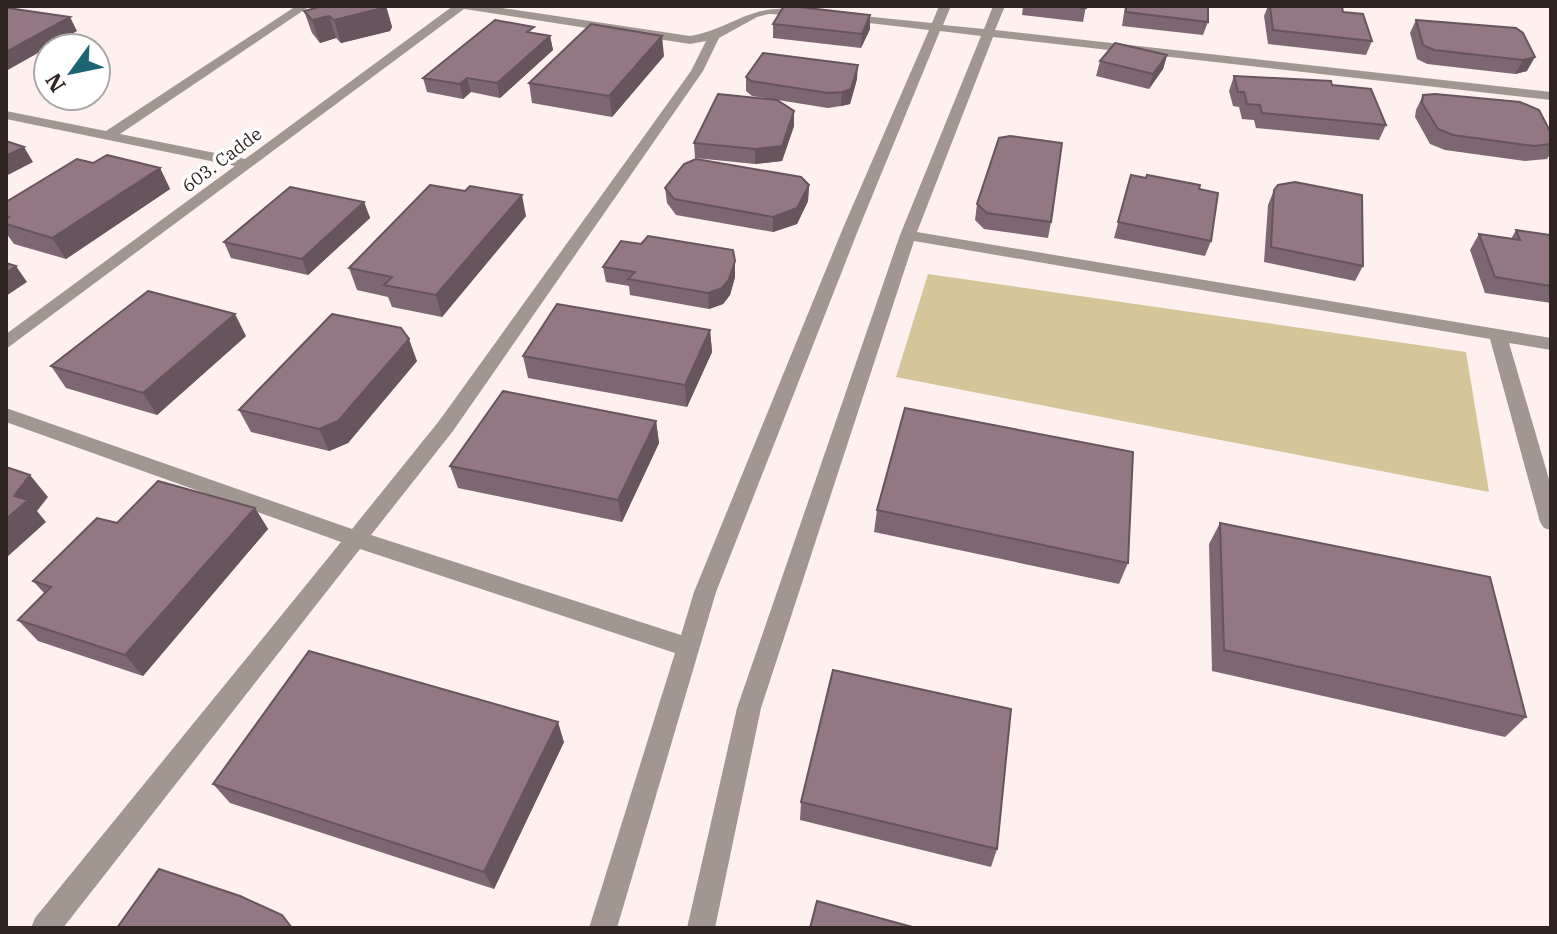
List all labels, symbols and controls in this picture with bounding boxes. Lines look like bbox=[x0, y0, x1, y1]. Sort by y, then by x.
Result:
north arrow bbox=[32, 32, 112, 112]
text: N bbox=[38, 68, 72, 98]
street label: 603. Cadde bbox=[177, 122, 266, 197]

